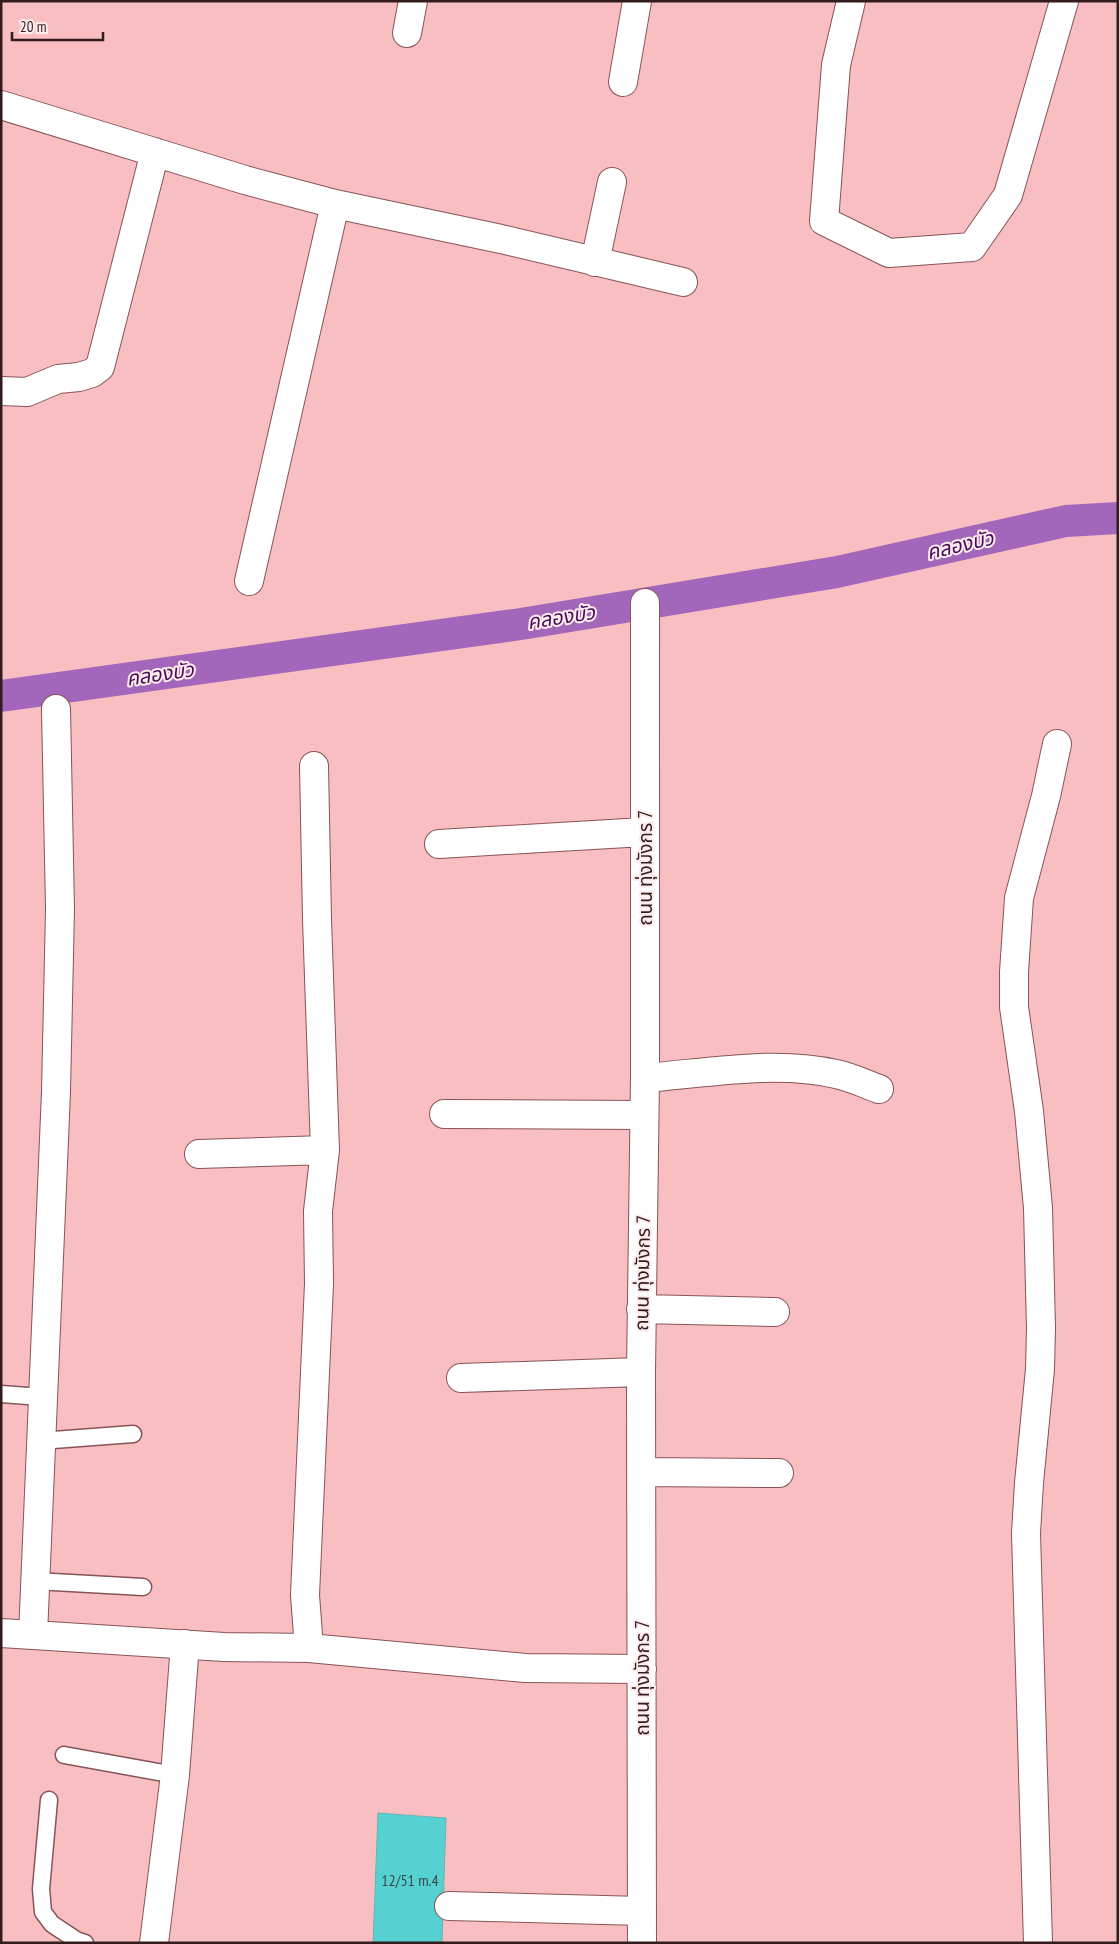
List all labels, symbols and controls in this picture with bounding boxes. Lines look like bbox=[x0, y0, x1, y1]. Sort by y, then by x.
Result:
scale bar bbox=[12, 10, 104, 42]
text: 20 m bbox=[20, 17, 46, 36]
water label: คลองบัว bbox=[924, 524, 997, 565]
water label: คลองบัว bbox=[525, 599, 598, 635]
water label: คลองบัว bbox=[125, 656, 197, 692]
street label: ถนน ทุ่งมังกร 7 bbox=[633, 810, 657, 926]
street label: ถนน ทุ่งมังกร 7 bbox=[629, 1215, 655, 1331]
street label: ถนน ทุ่งมังกร 7 bbox=[630, 1620, 654, 1736]
house number: 12/51 m.4 bbox=[381, 1870, 439, 1890]

